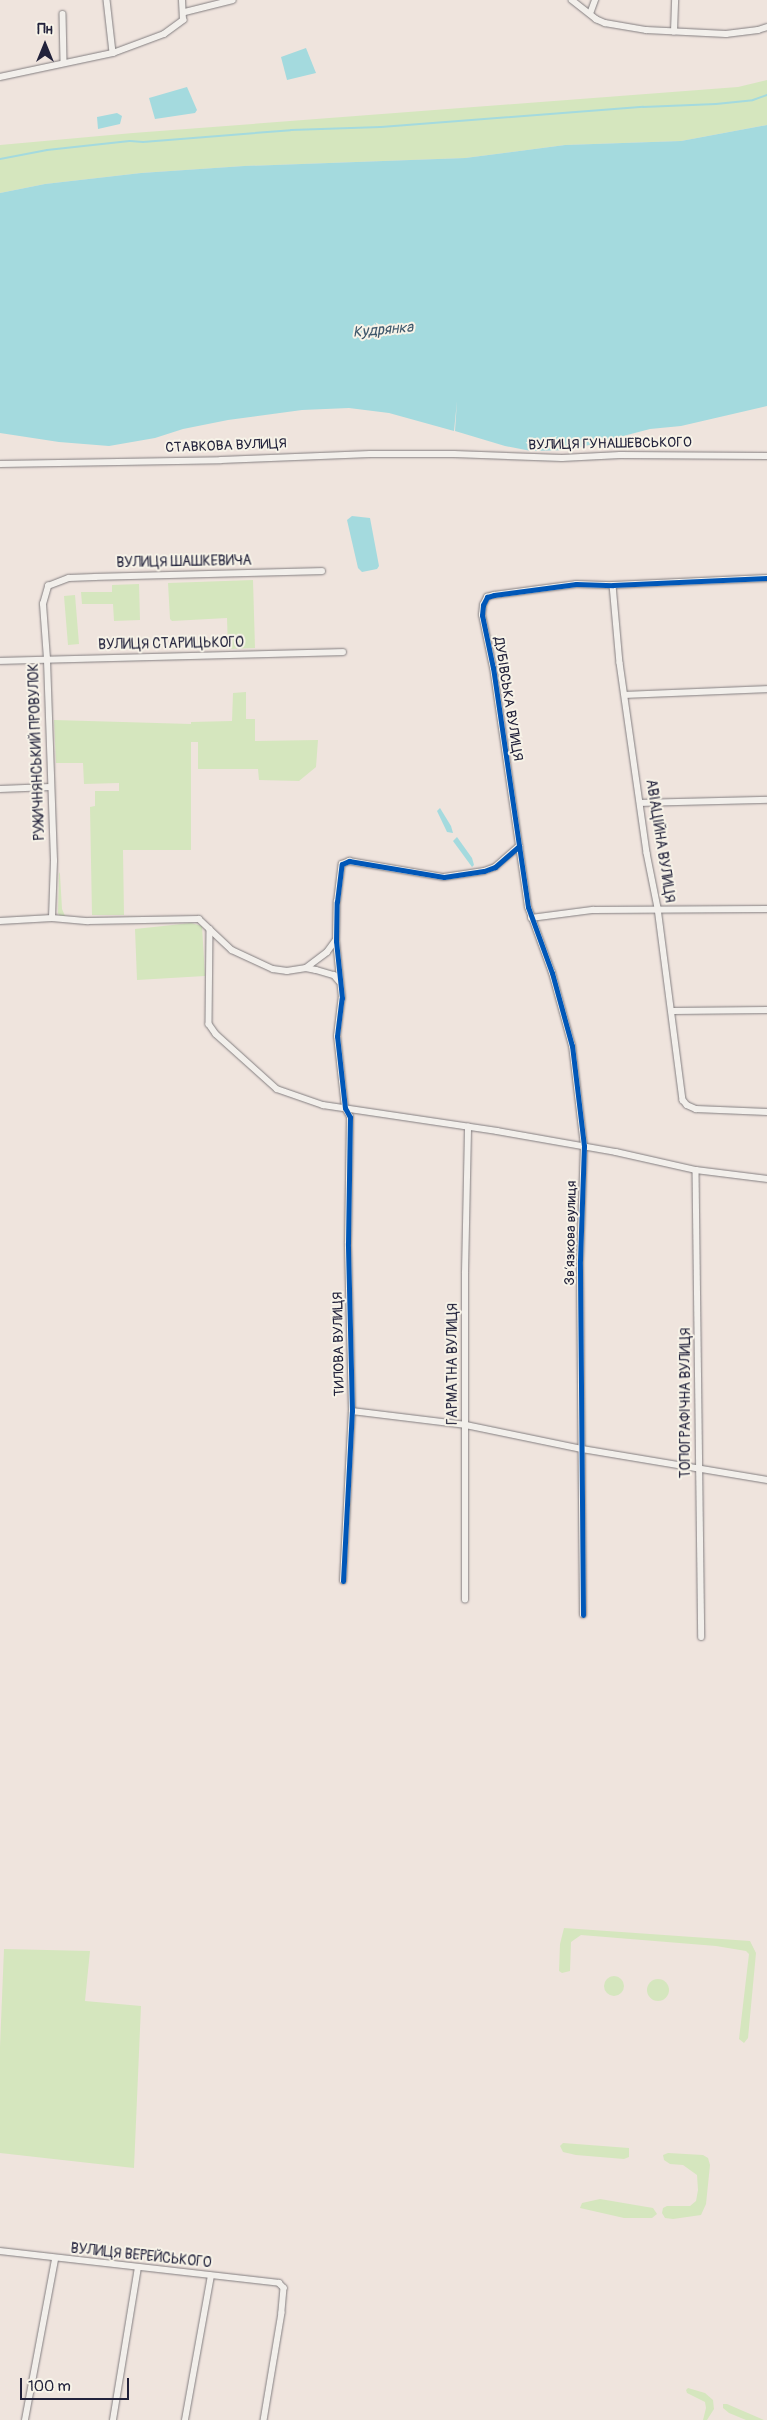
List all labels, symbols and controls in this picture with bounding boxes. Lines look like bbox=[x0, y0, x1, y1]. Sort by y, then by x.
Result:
north arrow bbox=[20, 20, 70, 70]
text: Пн bbox=[37, 21, 53, 38]
water label: Кудрянка bbox=[352, 318, 414, 342]
street label: ВУЛИЦЯ ГУНАШЕВСЬКОГО bbox=[528, 434, 692, 454]
street label: СТАВКОВА ВУЛИЦЯ bbox=[165, 435, 287, 457]
street label: ВУЛИЦЯ ШАШКЕВИЧА bbox=[116, 552, 252, 572]
street label: ВУЛИЦЯ СТАРИЦЬКОГО bbox=[98, 634, 244, 654]
street label: ДУБІВСЬКА ВУЛИЦЯ bbox=[490, 636, 526, 762]
street label: РУЖИЧНЯНСЬКИЙ ПРОВУЛОК bbox=[26, 663, 48, 841]
street label: АВІАЦІЙНА ВУЛИЦЯ bbox=[642, 778, 678, 904]
street label: Звʼязкова вулиця bbox=[562, 1180, 580, 1286]
street label: ТИЛОВА ВУЛИЦЯ bbox=[330, 1292, 348, 1396]
street label: ГАРМАТНА ВУЛИЦЯ bbox=[445, 1303, 461, 1425]
street label: ТОПОГРАФІЧНА ВУЛИЦЯ bbox=[678, 1328, 694, 1478]
street label: ВУЛИЦЯ ВЕРЕЙСЬКОГО bbox=[70, 2240, 212, 2272]
scale bar bbox=[22, 2368, 131, 2400]
text: 100 m bbox=[28, 2377, 71, 2396]

